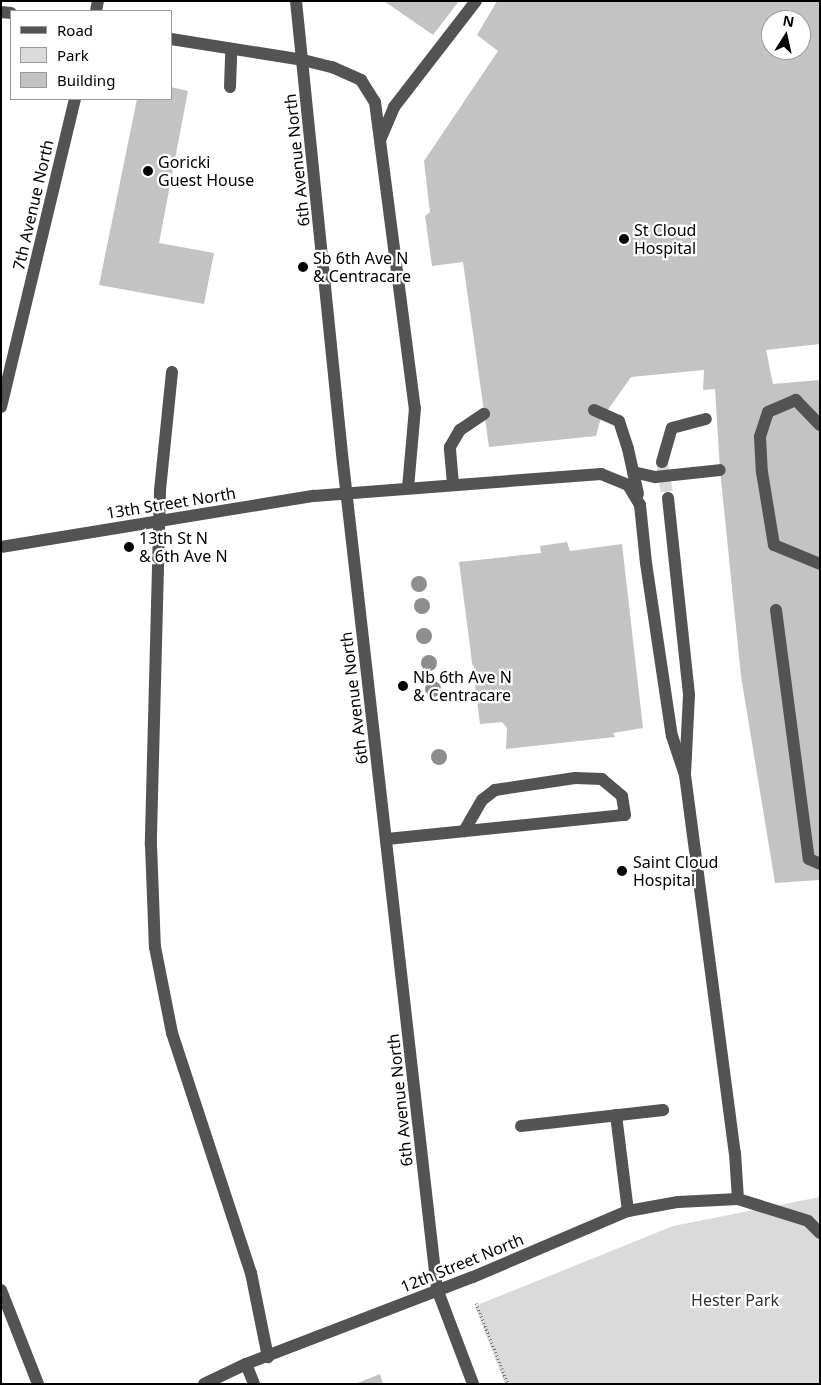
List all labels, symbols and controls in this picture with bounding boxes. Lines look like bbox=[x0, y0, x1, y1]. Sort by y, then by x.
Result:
legend bbox=[10, 10, 172, 100]
north arrow bbox=[761, 10, 811, 60]
text: N bbox=[781, 10, 796, 31]
text: Road bbox=[57, 20, 93, 40]
text: Park bbox=[57, 45, 89, 65]
text: Building bbox=[57, 70, 115, 90]
street label: 6th Avenue North bbox=[280, 93, 314, 227]
street label: 7th Avenue North bbox=[9, 138, 57, 272]
place label: Goricki Guest House bbox=[158, 152, 254, 190]
marker: Goricki Guest House bbox=[142, 165, 154, 177]
place label: St Cloud Hospital bbox=[634, 220, 696, 258]
marker: St Cloud Hospital bbox=[618, 233, 630, 245]
place label: Sb 6th Ave N & Centracare bbox=[313, 248, 411, 286]
marker: Sb 6th Ave N & Centracare bbox=[297, 261, 309, 273]
street label: 13th Street North bbox=[105, 483, 237, 523]
place label: 13th St N & 6th Ave N bbox=[139, 528, 228, 566]
marker: 13th St N & 6th Ave N bbox=[123, 541, 135, 553]
street label: 6th Avenue North bbox=[336, 631, 372, 765]
place label: Nb 6th Ave N & Centracare bbox=[413, 667, 512, 705]
marker: Nb 6th Ave N & Centracare bbox=[397, 680, 409, 692]
place label: Saint Cloud Hospital bbox=[633, 852, 718, 890]
marker: Saint Cloud Hospital bbox=[615, 864, 629, 878]
street label: 6th Avenue North bbox=[383, 1033, 417, 1167]
street label: 12th Street North bbox=[398, 1230, 526, 1296]
park label: Hester Park bbox=[691, 1290, 779, 1310]

